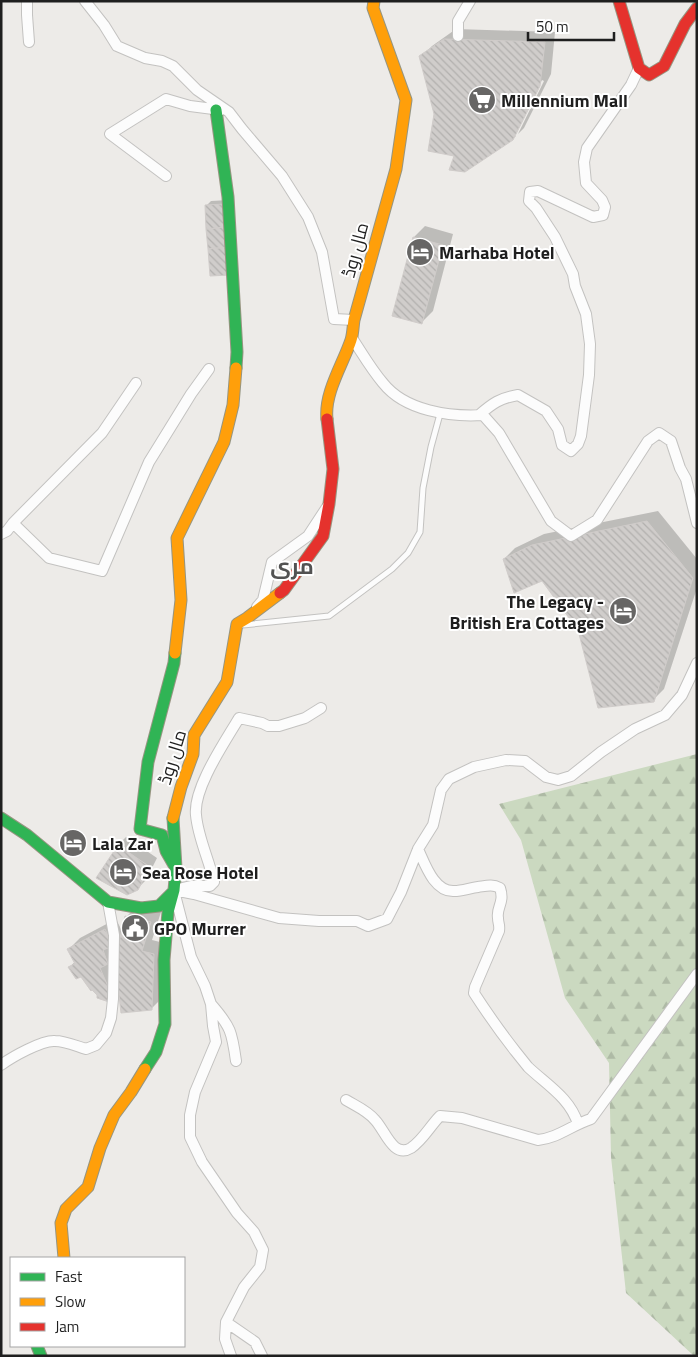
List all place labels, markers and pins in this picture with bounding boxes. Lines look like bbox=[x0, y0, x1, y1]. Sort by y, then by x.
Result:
supermarket icon: Millennium Mall bbox=[467, 85, 497, 115]
place label: Millennium Mall bbox=[501, 87, 628, 114]
hotel icon: Marhaba Hotel bbox=[405, 237, 435, 267]
place label: Marhaba Hotel bbox=[439, 239, 555, 266]
place label: The Legacy - British Era Cottages bbox=[449, 588, 604, 636]
hotel icon: The Legacy - British Era Cottages bbox=[608, 596, 638, 626]
hotel icon: Lala Zar bbox=[58, 828, 88, 858]
place label: Lala Zar bbox=[92, 830, 153, 857]
hotel icon: Sea Rose Hotel bbox=[108, 857, 138, 887]
place label: Sea Rose Hotel bbox=[142, 859, 259, 886]
public building icon: GPO Murrer bbox=[120, 913, 150, 943]
place label: GPO Murrer bbox=[154, 915, 246, 942]

